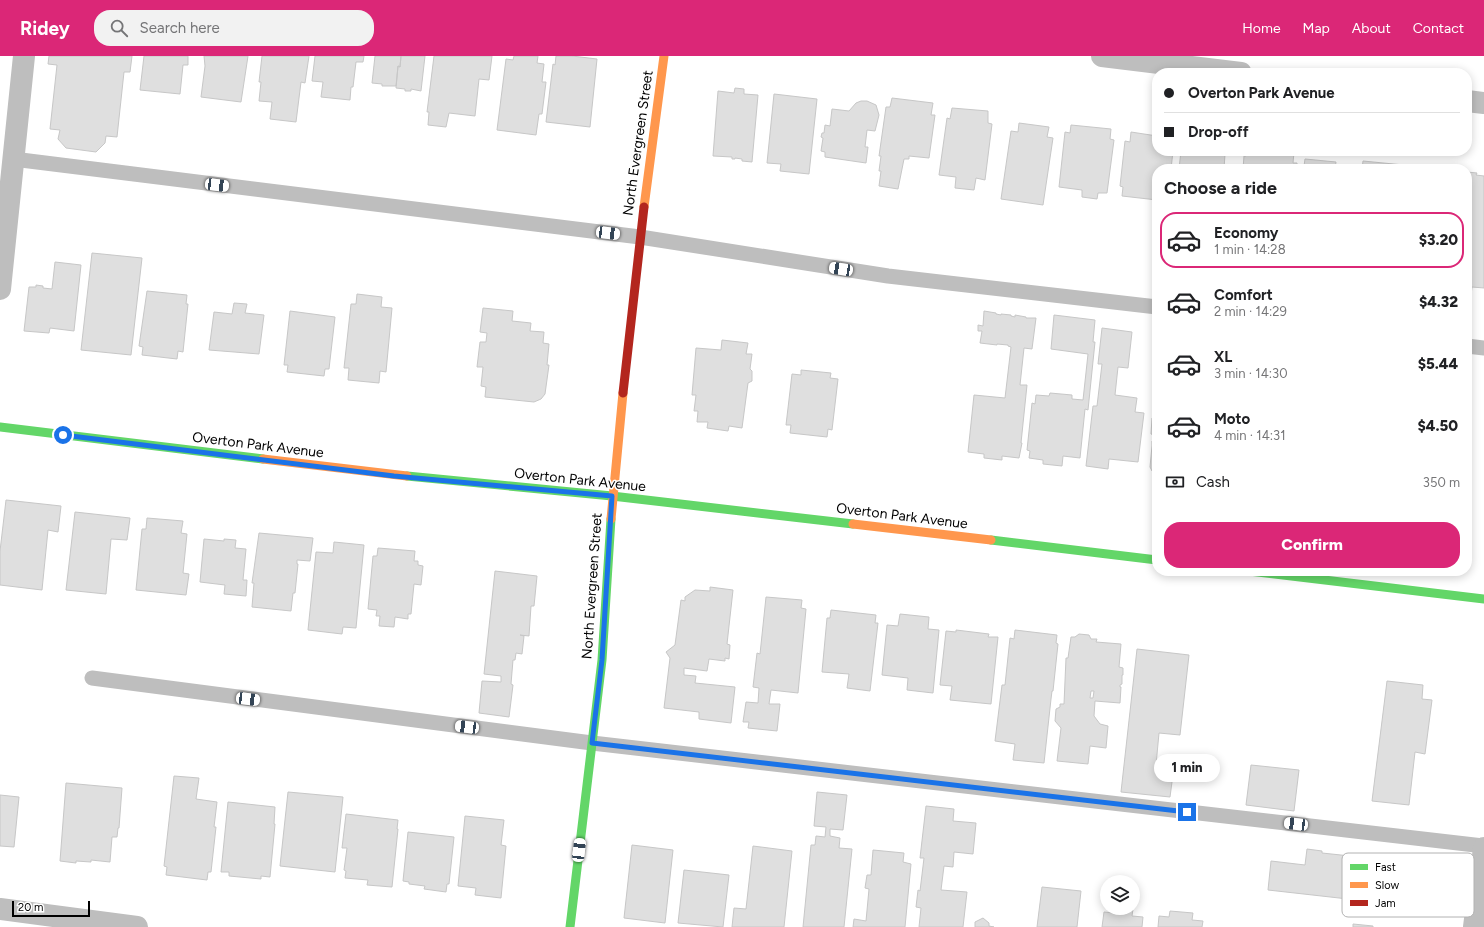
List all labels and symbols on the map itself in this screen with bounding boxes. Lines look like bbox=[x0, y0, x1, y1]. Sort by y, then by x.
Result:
street label: North Evergreen Street bbox=[619, 69, 657, 217]
car bbox=[204, 178, 230, 192]
car bbox=[595, 226, 621, 240]
car bbox=[828, 261, 854, 277]
route start bbox=[54, 426, 72, 444]
street label: Overton Park Avenue bbox=[191, 428, 325, 462]
street label: Overton Park Avenue bbox=[513, 465, 647, 495]
street label: Overton Park Avenue bbox=[835, 499, 969, 533]
street label: North Evergreen Street bbox=[578, 512, 606, 660]
car bbox=[235, 692, 261, 706]
car bbox=[454, 720, 480, 734]
callout: 1 min bbox=[1154, 754, 1220, 782]
route end bbox=[1178, 803, 1196, 821]
car bbox=[1283, 817, 1309, 831]
car bbox=[572, 837, 586, 863]
legend bbox=[1342, 853, 1474, 917]
text: Fast bbox=[1375, 861, 1396, 874]
text: Slow bbox=[1375, 879, 1399, 892]
text: Jam bbox=[1375, 897, 1396, 910]
scale bar bbox=[12, 899, 90, 918]

